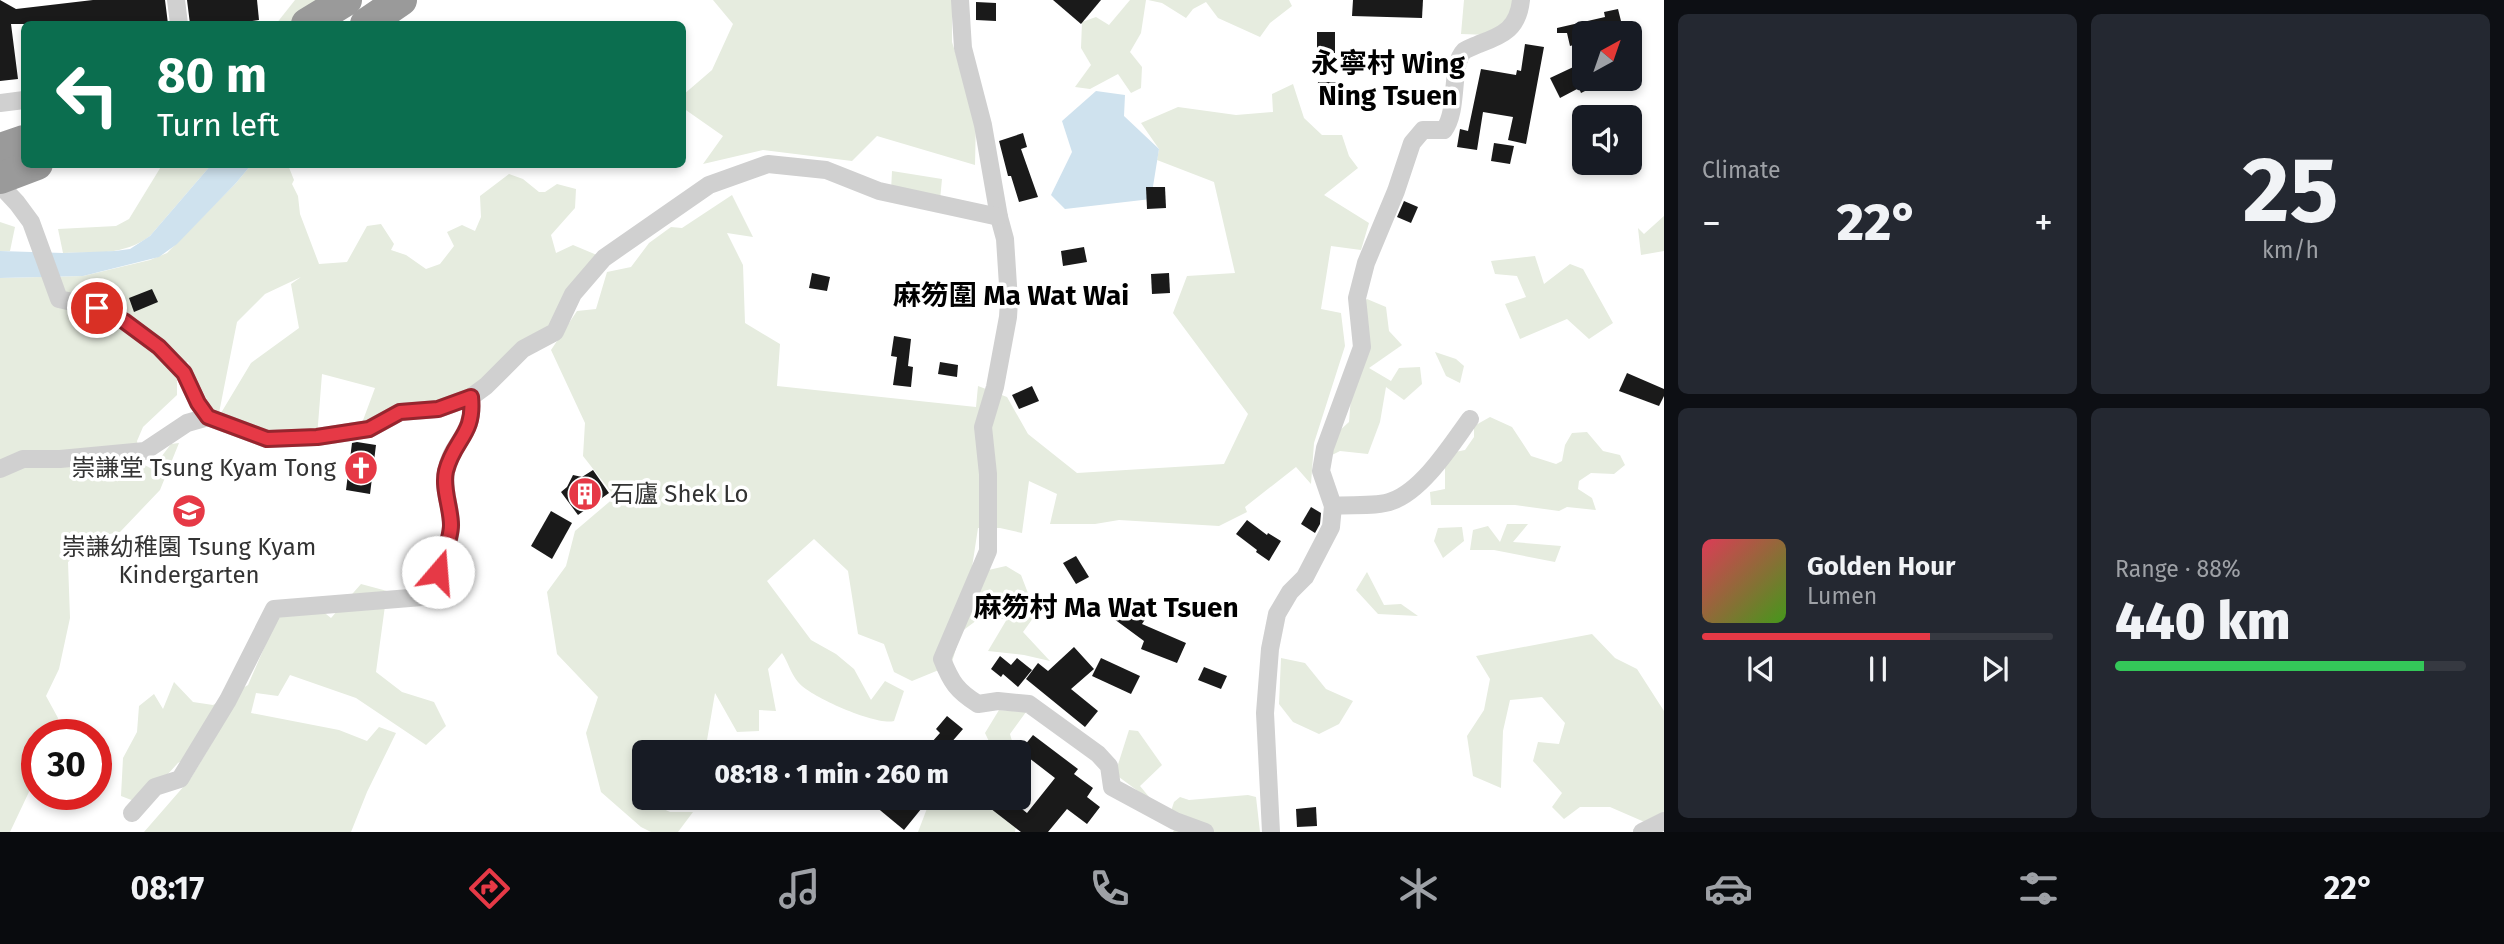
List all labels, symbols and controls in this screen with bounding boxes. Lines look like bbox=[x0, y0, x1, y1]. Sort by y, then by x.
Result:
north arrow bbox=[1572, 21, 1642, 91]
map controls bbox=[1572, 21, 1642, 175]
text: 80 m bbox=[157, 46, 267, 105]
district label: 永寧村 Wing Ning Tsuen bbox=[1311, 47, 1465, 112]
icon: left bbox=[42, 49, 133, 140]
button: sound bbox=[1572, 105, 1642, 175]
text: Turn left bbox=[157, 106, 279, 144]
text: 25 bbox=[2243, 136, 2338, 245]
text: Climate bbox=[1702, 156, 1781, 184]
text: 22° bbox=[1837, 191, 1918, 254]
text: − bbox=[1702, 200, 1721, 246]
text: + bbox=[2034, 200, 2053, 246]
text: km/h bbox=[2262, 236, 2319, 264]
pin bbox=[67, 278, 127, 338]
district label: 麻笏圍 Ma Wat Wai bbox=[893, 279, 1129, 312]
icon: arrive bbox=[78, 289, 116, 327]
church icon: 崇謙堂 Tsung Kyam Tong bbox=[342, 449, 380, 487]
place label: 崇謙堂 Tsung Kyam Tong bbox=[71, 454, 337, 482]
building icon: 石廬 Shek Lo bbox=[566, 475, 604, 513]
place label: 石廬 Shek Lo bbox=[610, 480, 749, 508]
school or university icon: 崇謙幼稚園 Tsung Kyam Kindergarten bbox=[170, 492, 208, 530]
place label: 崇謙幼稚園 Tsung Kyam Kindergarten bbox=[62, 533, 316, 589]
position arrow bbox=[401, 535, 475, 609]
text: Golden Hour bbox=[1807, 551, 1955, 582]
text: Range · 88% bbox=[2115, 555, 2241, 583]
text: Lumen bbox=[1807, 582, 1877, 610]
text: 440 km bbox=[2115, 590, 2291, 653]
district label: 麻笏村 Ma Wat Tsuen bbox=[973, 591, 1239, 624]
icon: previous bbox=[1742, 650, 1780, 688]
icon: pause bbox=[1859, 650, 1897, 688]
icon: next bbox=[1976, 650, 2014, 688]
speed limit sign: 30 bbox=[21, 719, 112, 810]
text: 08:18 · 1 min · 260 m bbox=[714, 759, 949, 790]
icon: directions bbox=[465, 864, 514, 913]
icon: music bbox=[775, 864, 824, 913]
icon: phone bbox=[1085, 864, 1134, 913]
icon: climate bbox=[1394, 864, 1443, 913]
icon: car bbox=[1704, 864, 1753, 913]
icon: filters bbox=[2014, 864, 2063, 913]
text: 08:17 bbox=[130, 869, 204, 907]
text: 22° bbox=[2324, 869, 2374, 907]

